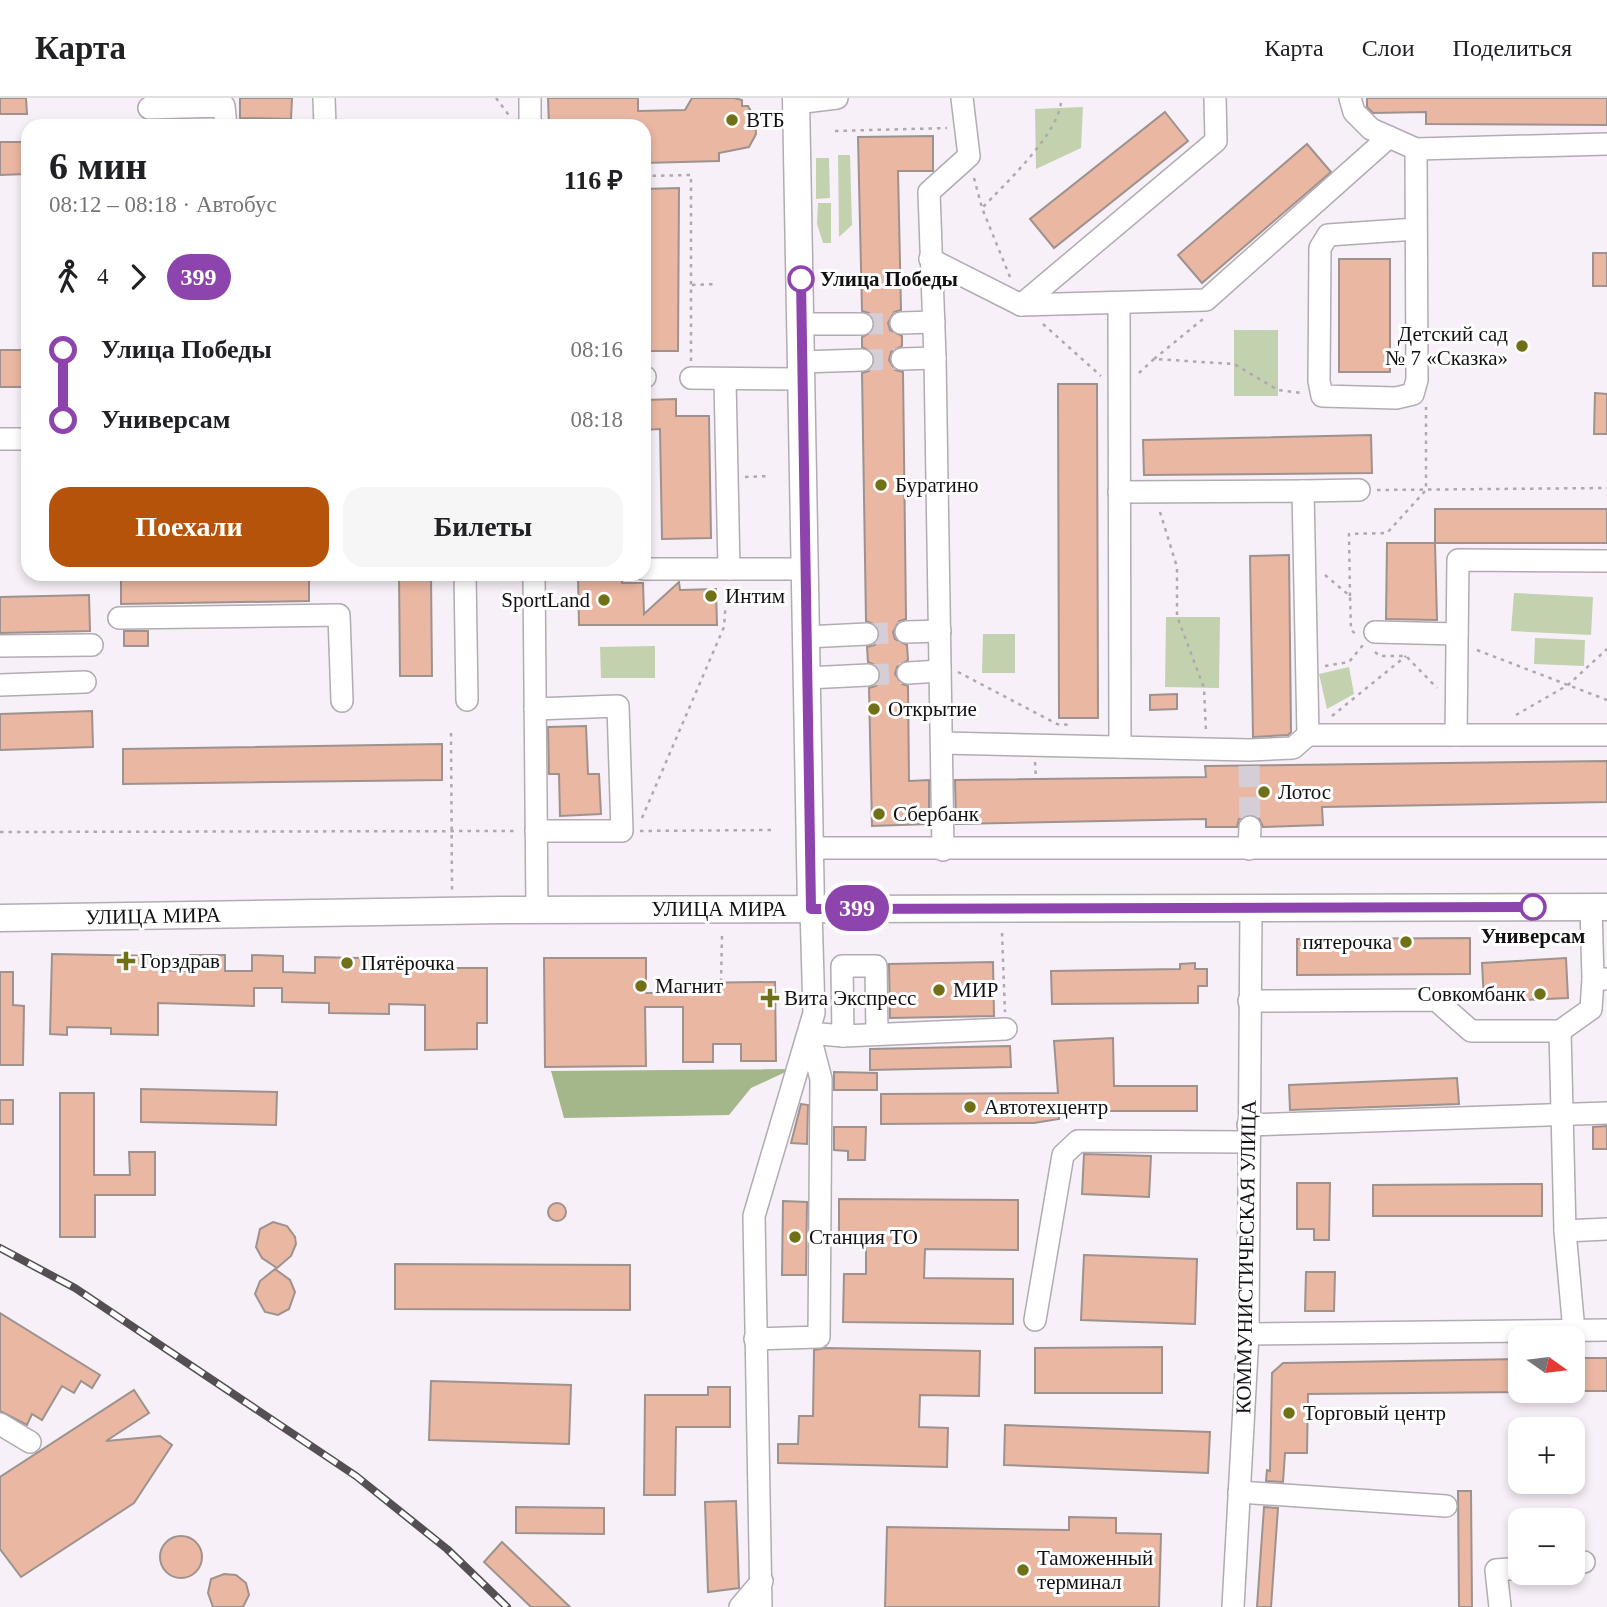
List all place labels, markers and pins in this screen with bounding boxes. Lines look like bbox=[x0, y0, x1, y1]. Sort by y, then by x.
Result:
place label: ВТБ bbox=[746, 108, 785, 132]
marker: ВТБ bbox=[724, 112, 740, 128]
marker: Улица Победы bbox=[788, 266, 814, 292]
place label: Улица Победы bbox=[820, 267, 958, 291]
place label: Детский сад № 7 «Сказка» bbox=[1385, 322, 1508, 370]
marker: Детский сад № 7 «Сказка» bbox=[1514, 338, 1530, 354]
place label: Буратино bbox=[895, 473, 978, 497]
marker: Буратино bbox=[873, 477, 889, 493]
place label: Интим bbox=[725, 584, 785, 608]
place label: SportLand bbox=[501, 588, 590, 612]
marker: Интим bbox=[703, 588, 719, 604]
marker: SportLand bbox=[596, 592, 612, 608]
place label: Открытие bbox=[888, 697, 977, 721]
marker: Открытие bbox=[866, 701, 882, 717]
place label: Лотос bbox=[1278, 780, 1331, 804]
marker: Лотос bbox=[1256, 784, 1272, 800]
place label: Сбербанк bbox=[893, 802, 980, 826]
marker: Сбербанк bbox=[871, 806, 887, 822]
marker: Универсам bbox=[1520, 894, 1546, 920]
place label: Универсам bbox=[1481, 924, 1585, 948]
place label: пятерочка bbox=[1302, 930, 1393, 954]
marker: пятерочка bbox=[1398, 934, 1414, 950]
place label: Горздрав bbox=[140, 949, 220, 973]
place label: Пятёрочка bbox=[361, 951, 455, 975]
marker: Горздрав bbox=[118, 953, 134, 969]
marker: Пятёрочка bbox=[339, 955, 355, 971]
place label: Магнит bbox=[655, 974, 723, 998]
marker: Магнит bbox=[633, 978, 649, 994]
place label: МИР bbox=[953, 978, 999, 1002]
marker: МИР bbox=[931, 982, 947, 998]
place label: Совкомбанк bbox=[1418, 982, 1527, 1006]
place label: Вита Экспресс bbox=[784, 986, 916, 1010]
marker: Совкомбанк bbox=[1532, 986, 1548, 1002]
marker: Вита Экспресс bbox=[762, 990, 778, 1006]
place label: Автотехцентр bbox=[984, 1095, 1108, 1119]
marker: Автотехцентр bbox=[962, 1099, 978, 1115]
place label: Станция ТО bbox=[809, 1225, 918, 1249]
marker: Станция ТО bbox=[787, 1229, 803, 1245]
place label: Торговый центр bbox=[1303, 1401, 1446, 1425]
marker: Торговый центр bbox=[1281, 1405, 1297, 1421]
place label: Таможенный терминал bbox=[1037, 1546, 1153, 1594]
marker: Таможенный терминал bbox=[1015, 1562, 1031, 1578]

